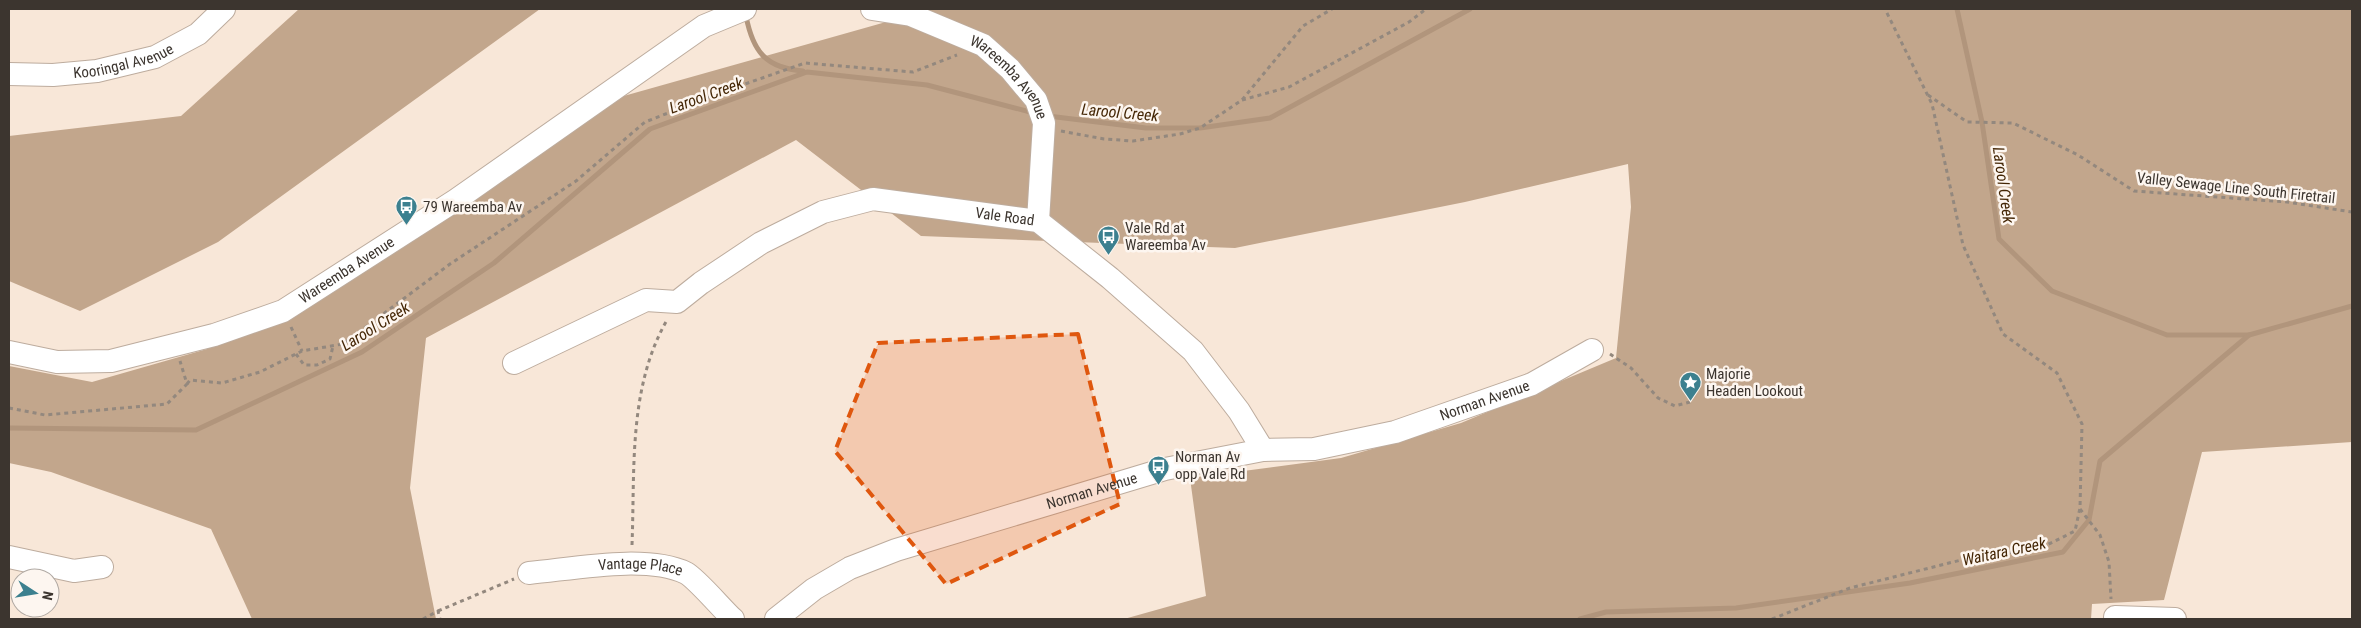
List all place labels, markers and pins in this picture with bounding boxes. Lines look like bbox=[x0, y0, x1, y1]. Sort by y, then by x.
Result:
bus stop icon: 79 Wareemba Av bbox=[395, 195, 419, 226]
place label: 79 Wareemba Av bbox=[423, 198, 523, 216]
place label: Vale Rd at Wareemba Av bbox=[1125, 219, 1206, 254]
bus stop icon: Vale Rd at Wareemba Av bbox=[1097, 225, 1121, 256]
place label: Majorie Headen Lookout bbox=[1706, 365, 1803, 400]
place icon: Majorie Headen Lookout bbox=[1678, 371, 1702, 402]
place label: Norman Av opp Vale Rd bbox=[1175, 448, 1245, 483]
bus stop icon: Norman Av opp Vale Rd bbox=[1147, 454, 1171, 485]

